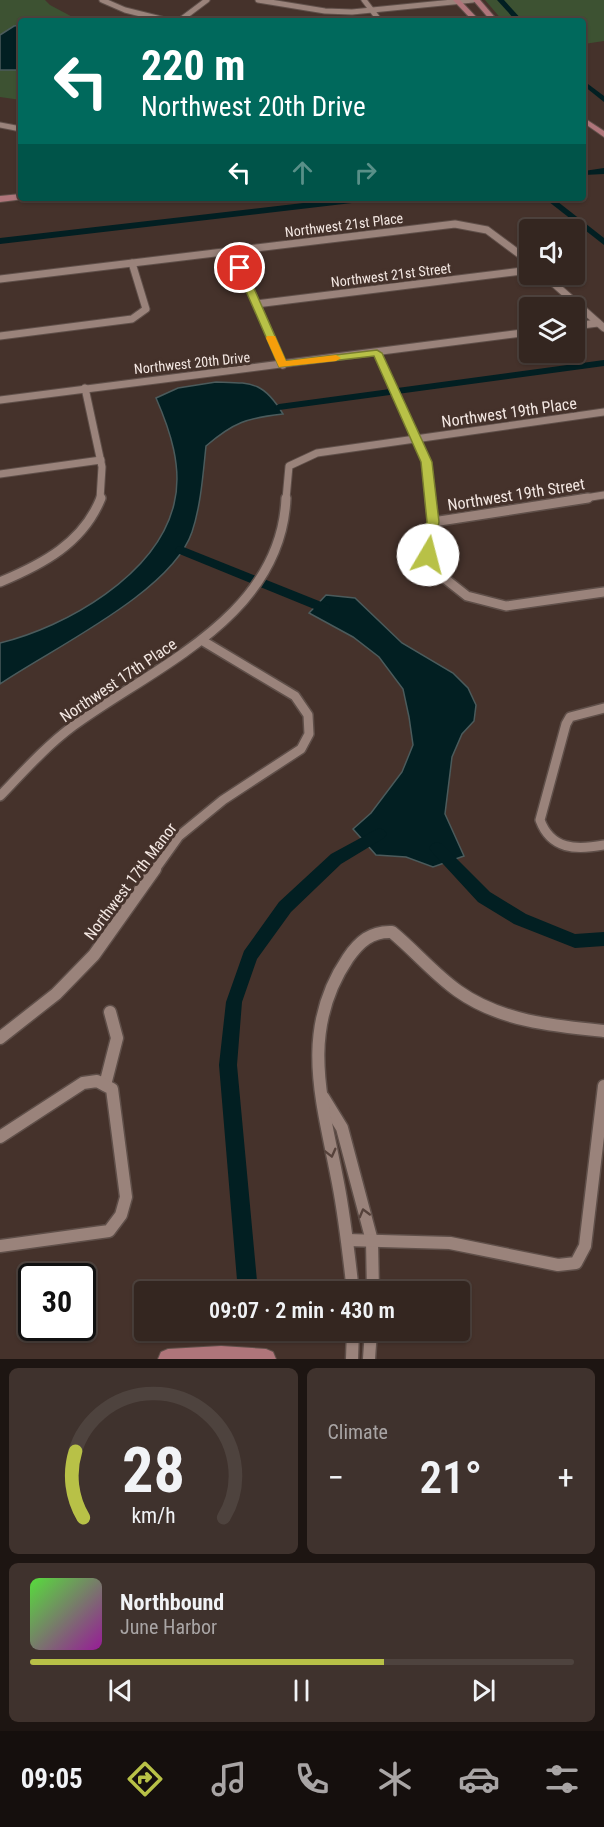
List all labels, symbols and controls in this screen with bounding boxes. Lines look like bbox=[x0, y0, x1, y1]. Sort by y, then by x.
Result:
text: 220 m bbox=[141, 41, 246, 90]
icon: left bbox=[42, 42, 120, 120]
text: Northwest 20th Drive bbox=[141, 91, 366, 123]
icon: left bbox=[223, 156, 256, 189]
icon: ahead bbox=[286, 156, 319, 189]
icon: right bbox=[349, 156, 382, 189]
street label: Northwest 21st Place bbox=[284, 210, 404, 240]
map controls bbox=[519, 219, 585, 363]
button: sound bbox=[519, 219, 585, 285]
pin bbox=[214, 242, 265, 293]
icon: arrive bbox=[223, 251, 256, 284]
street label: Northwest 21st Street bbox=[330, 260, 452, 290]
button: layers bbox=[519, 297, 585, 363]
street label: Northwest 20th Drive bbox=[133, 349, 251, 377]
street label: Northwest 19th Place bbox=[440, 394, 578, 431]
street label: Northwest 19th Street bbox=[446, 474, 586, 515]
position arrow bbox=[396, 523, 460, 587]
street label: Northwest 17th Place bbox=[56, 634, 180, 726]
street label: Northwest 17th Manor bbox=[80, 819, 181, 944]
one-way arrow bbox=[324, 1148, 337, 1158]
one-way arrow bbox=[359, 1208, 371, 1219]
speed limit sign: 30 bbox=[18, 1263, 96, 1341]
text: 09:07 · 2 min · 430 m bbox=[209, 1298, 395, 1323]
text: Climate bbox=[328, 1420, 388, 1444]
text: 28 bbox=[122, 1434, 185, 1507]
text: 21° bbox=[419, 1451, 482, 1504]
text: − bbox=[328, 1458, 344, 1497]
text: + bbox=[558, 1458, 574, 1497]
text: km/h bbox=[131, 1503, 175, 1528]
text: Northbound bbox=[120, 1590, 224, 1615]
text: June Harbor bbox=[120, 1615, 217, 1639]
icon: previous bbox=[104, 1674, 137, 1707]
icon: pause bbox=[285, 1674, 318, 1707]
icon: next bbox=[467, 1674, 500, 1707]
icon: directions bbox=[124, 1758, 166, 1800]
icon: music bbox=[208, 1758, 250, 1800]
icon: phone bbox=[291, 1758, 333, 1800]
icon: climate bbox=[374, 1758, 416, 1800]
icon: car bbox=[458, 1758, 500, 1800]
icon: filters bbox=[541, 1758, 583, 1800]
text: 09:05 bbox=[21, 1763, 83, 1795]

